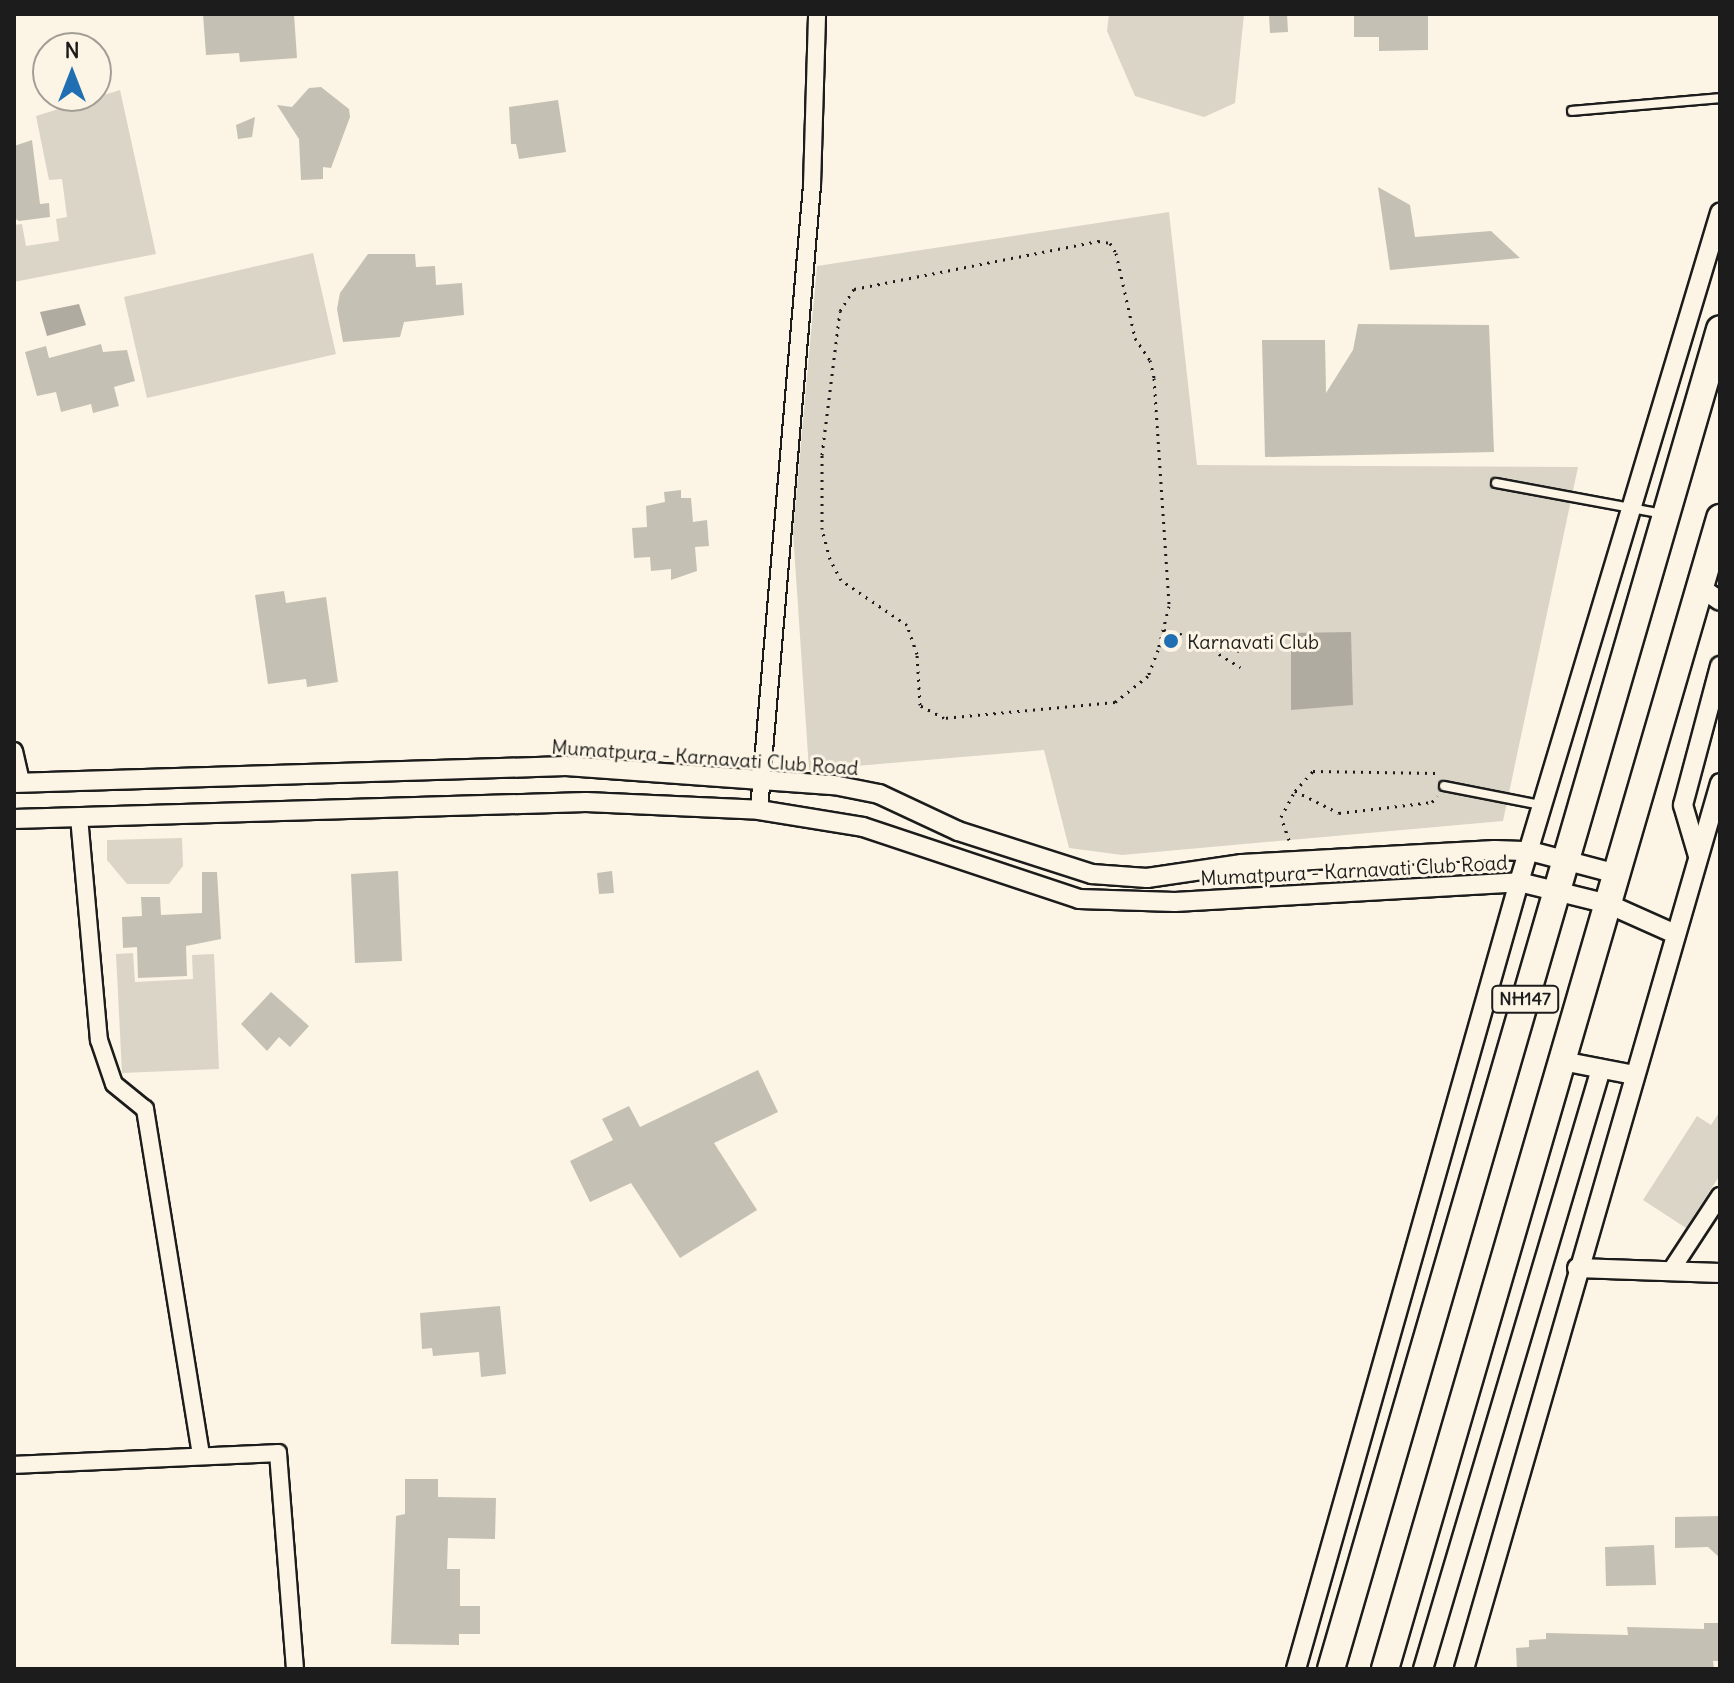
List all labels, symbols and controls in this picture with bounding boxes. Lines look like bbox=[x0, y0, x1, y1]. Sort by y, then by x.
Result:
north arrow bbox=[32, 32, 112, 112]
text: N bbox=[64, 36, 80, 64]
place label: Karnavati Club bbox=[1187, 629, 1319, 653]
marker: Karnavati Club bbox=[1162, 632, 1180, 650]
street label: Mumatpura - Karnavati Club Road bbox=[551, 734, 859, 780]
street label: Mumatpura - Karnavati Club Road bbox=[1200, 850, 1508, 890]
road number: NH147 bbox=[1491, 985, 1559, 1013]

